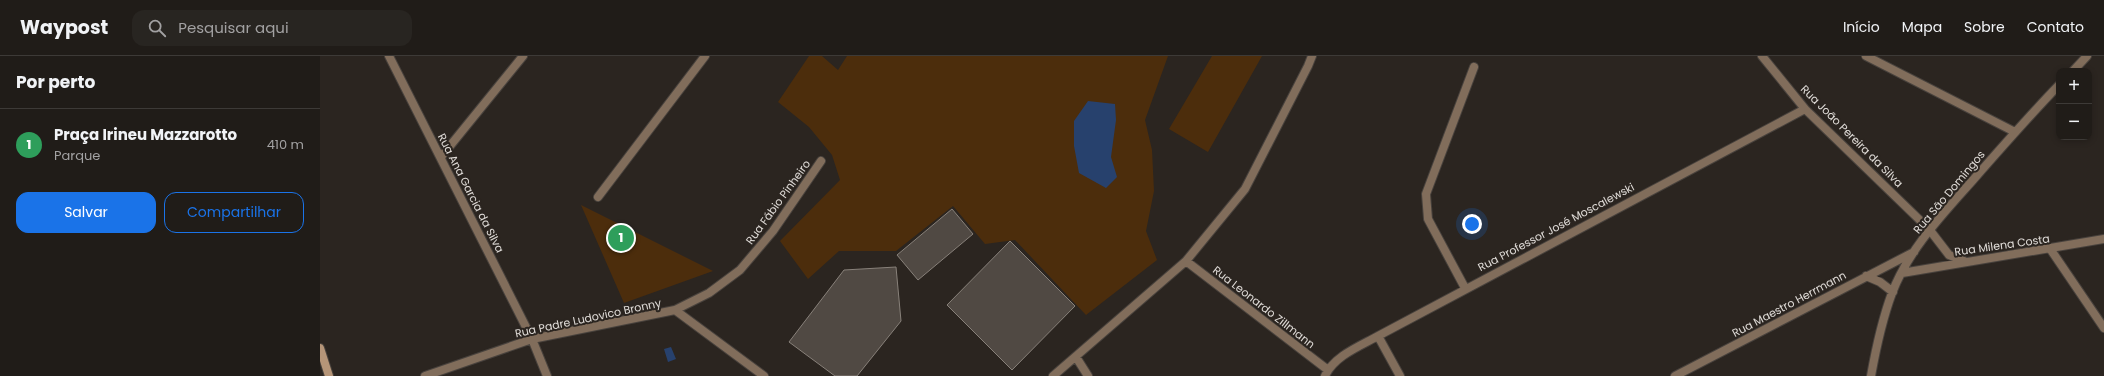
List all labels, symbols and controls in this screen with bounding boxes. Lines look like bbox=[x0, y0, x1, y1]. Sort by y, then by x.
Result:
search box bbox=[132, 10, 412, 46]
text: Waypost bbox=[20, 14, 108, 41]
icon: search bbox=[146, 17, 168, 39]
text: Pesquisar aqui bbox=[178, 17, 289, 38]
text: Início bbox=[1843, 17, 1880, 37]
text: Mapa bbox=[1902, 17, 1942, 37]
text: Sobre bbox=[1964, 17, 2005, 37]
text: Contato bbox=[2027, 17, 2084, 37]
map controls bbox=[2056, 68, 2092, 140]
button: + bbox=[2056, 68, 2092, 104]
text: Por perto bbox=[16, 70, 95, 94]
street label: Rua João Pereira da Silva bbox=[1797, 81, 1907, 191]
button: − bbox=[2056, 104, 2092, 140]
text: Praça Irineu Mazzarotto bbox=[54, 124, 237, 145]
street label: Rua Ana Garcia da Silva bbox=[434, 131, 508, 255]
text: 1 bbox=[27, 135, 31, 154]
text: 410 m bbox=[267, 135, 304, 154]
text: Parque bbox=[54, 146, 100, 165]
street label: Rua São Domingos bbox=[1909, 147, 1989, 237]
street label: Rua Fábio Pinheiro bbox=[742, 156, 814, 248]
street label: Rua Professor José Moscalewski bbox=[1475, 179, 1637, 275]
button: Salvar bbox=[16, 192, 156, 233]
button: Compartilhar bbox=[164, 192, 304, 233]
your location bbox=[1462, 214, 1482, 234]
pin: 1 bbox=[608, 223, 634, 253]
street label: Rua Milena Costa bbox=[1953, 230, 2051, 260]
street label: Rua Leonardo Zillmann bbox=[1210, 262, 1318, 352]
street label: Rua Maestro Herrmann bbox=[1729, 267, 1849, 341]
street label: Rua Padre Ludovico Bronny bbox=[513, 295, 663, 341]

